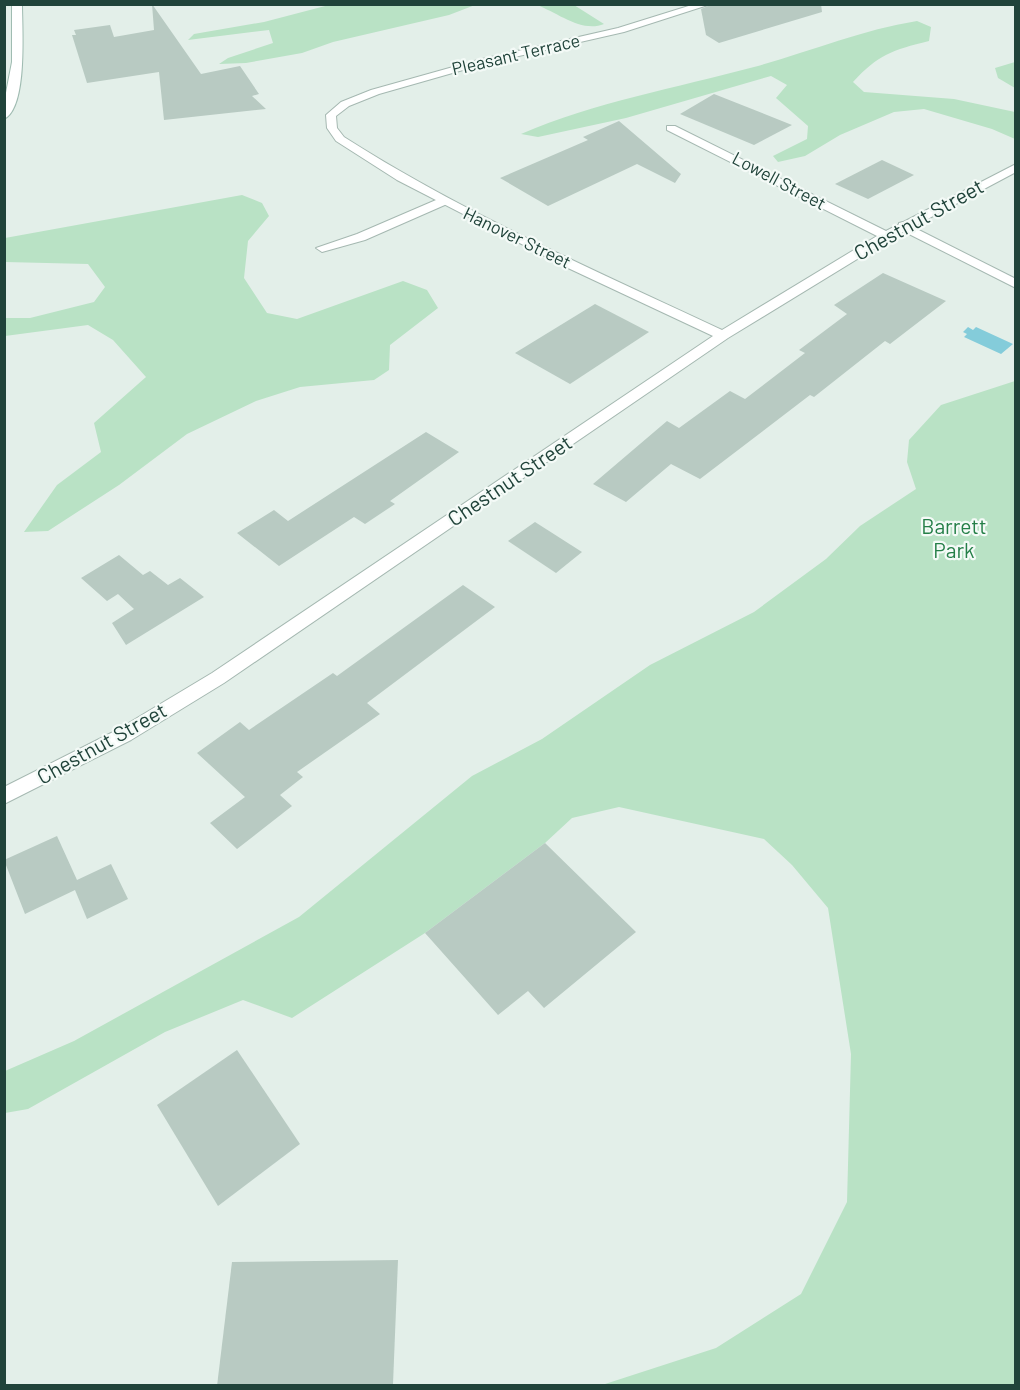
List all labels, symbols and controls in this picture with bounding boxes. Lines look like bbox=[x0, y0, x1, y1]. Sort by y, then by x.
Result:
street label: Pleasant Terrace bbox=[450, 29, 582, 79]
street label: Lowell Street bbox=[729, 146, 830, 214]
street label: Chestnut Street bbox=[849, 173, 987, 265]
street label: Hanover Street bbox=[460, 202, 575, 273]
street label: Chestnut Street bbox=[442, 429, 576, 530]
park label: Barrett Park bbox=[921, 513, 987, 562]
street label: Chestnut Street bbox=[32, 697, 170, 789]

